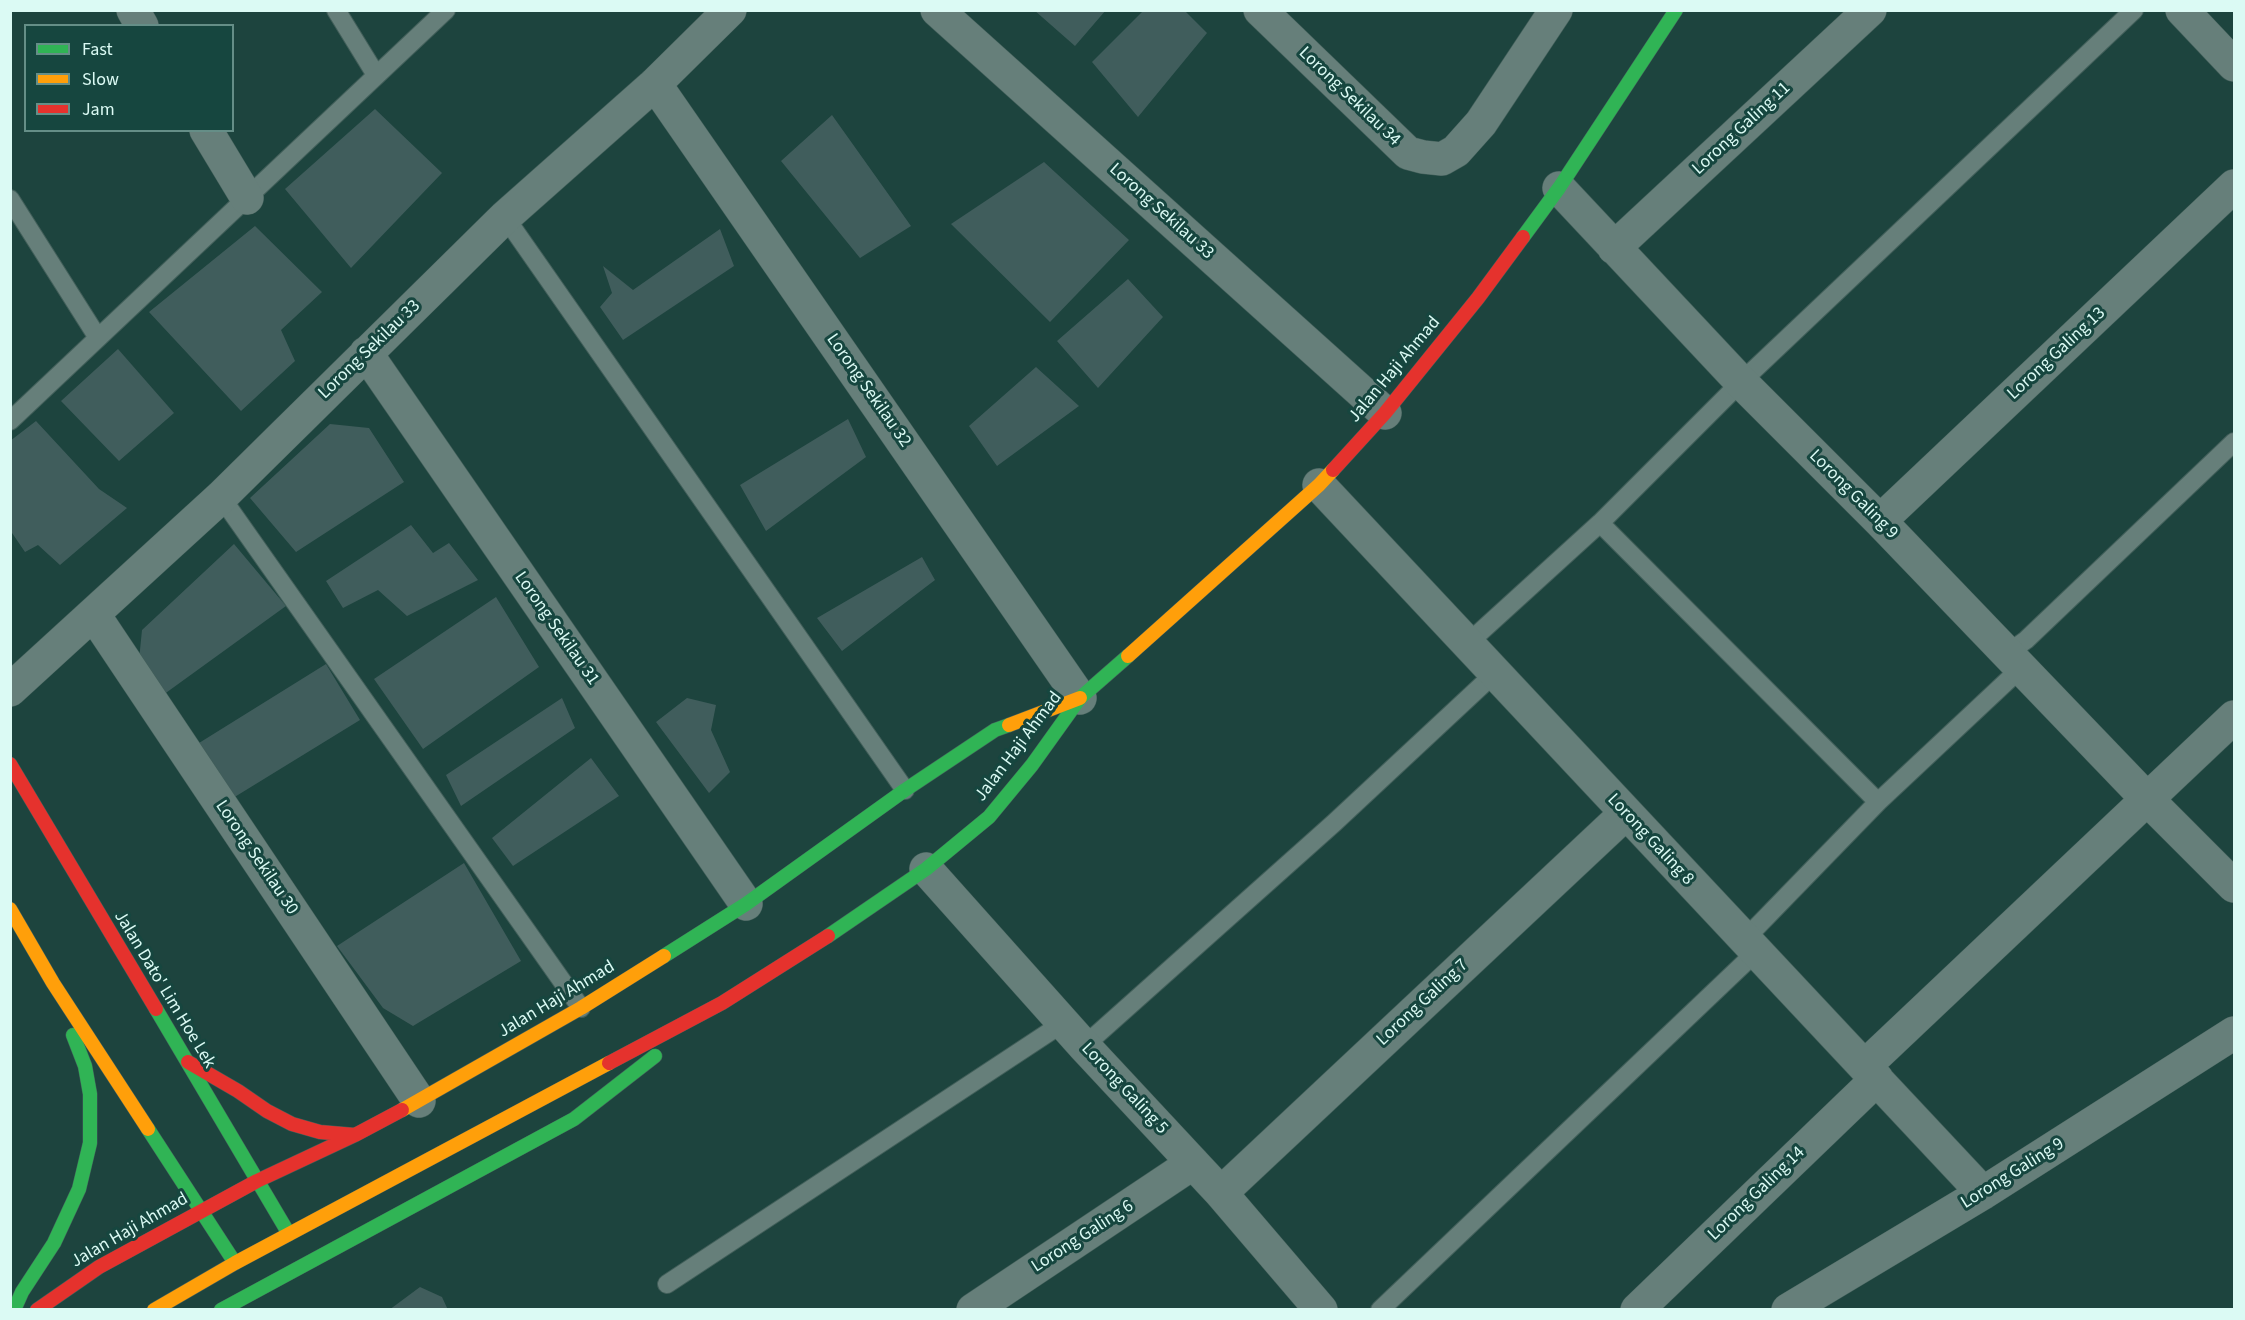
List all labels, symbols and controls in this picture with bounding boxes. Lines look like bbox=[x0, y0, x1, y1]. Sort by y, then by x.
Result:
legend bbox=[24, 24, 234, 132]
text: Fast bbox=[82, 37, 113, 62]
street label: Lorong Sekilau 34 bbox=[1293, 43, 1405, 151]
text: Slow bbox=[82, 67, 119, 92]
street label: Lorong Galing 11 bbox=[1688, 78, 1796, 180]
text: Jam bbox=[82, 97, 115, 122]
street label: Lorong Sekilau 33 bbox=[1104, 159, 1218, 265]
street label: Lorong Sekilau 33 bbox=[314, 296, 426, 404]
street label: Lorong Galing 13 bbox=[2003, 303, 2111, 405]
street label: Jalan Haji Ahmad bbox=[1344, 313, 1446, 427]
street label: Lorong Sekilau 32 bbox=[821, 330, 915, 452]
street label: Lorong Galing 9 bbox=[1804, 446, 1902, 544]
street label: Lorong Sekilau 31 bbox=[509, 568, 603, 690]
street label: Jalan Haji Ahmad bbox=[971, 688, 1067, 806]
street label: Lorong Galing 8 bbox=[1602, 790, 1698, 890]
street label: Lorong Sekilau 30 bbox=[210, 797, 302, 919]
street label: Jalan Dato' Lim Hoe Lek bbox=[108, 907, 220, 1073]
street label: Lorong Galing 7 bbox=[1373, 955, 1473, 1051]
street label: Jalan Haji Ahmad bbox=[495, 957, 619, 1043]
street label: Lorong Galing 5 bbox=[1076, 1039, 1172, 1139]
street label: Lorong Galing 9 bbox=[1958, 1134, 2068, 1214]
street label: Lorong Galing 14 bbox=[1704, 1142, 1810, 1246]
street label: Jalan Haji Ahmad bbox=[68, 1189, 192, 1273]
street label: Lorong Galing 6 bbox=[1028, 1196, 1138, 1278]

